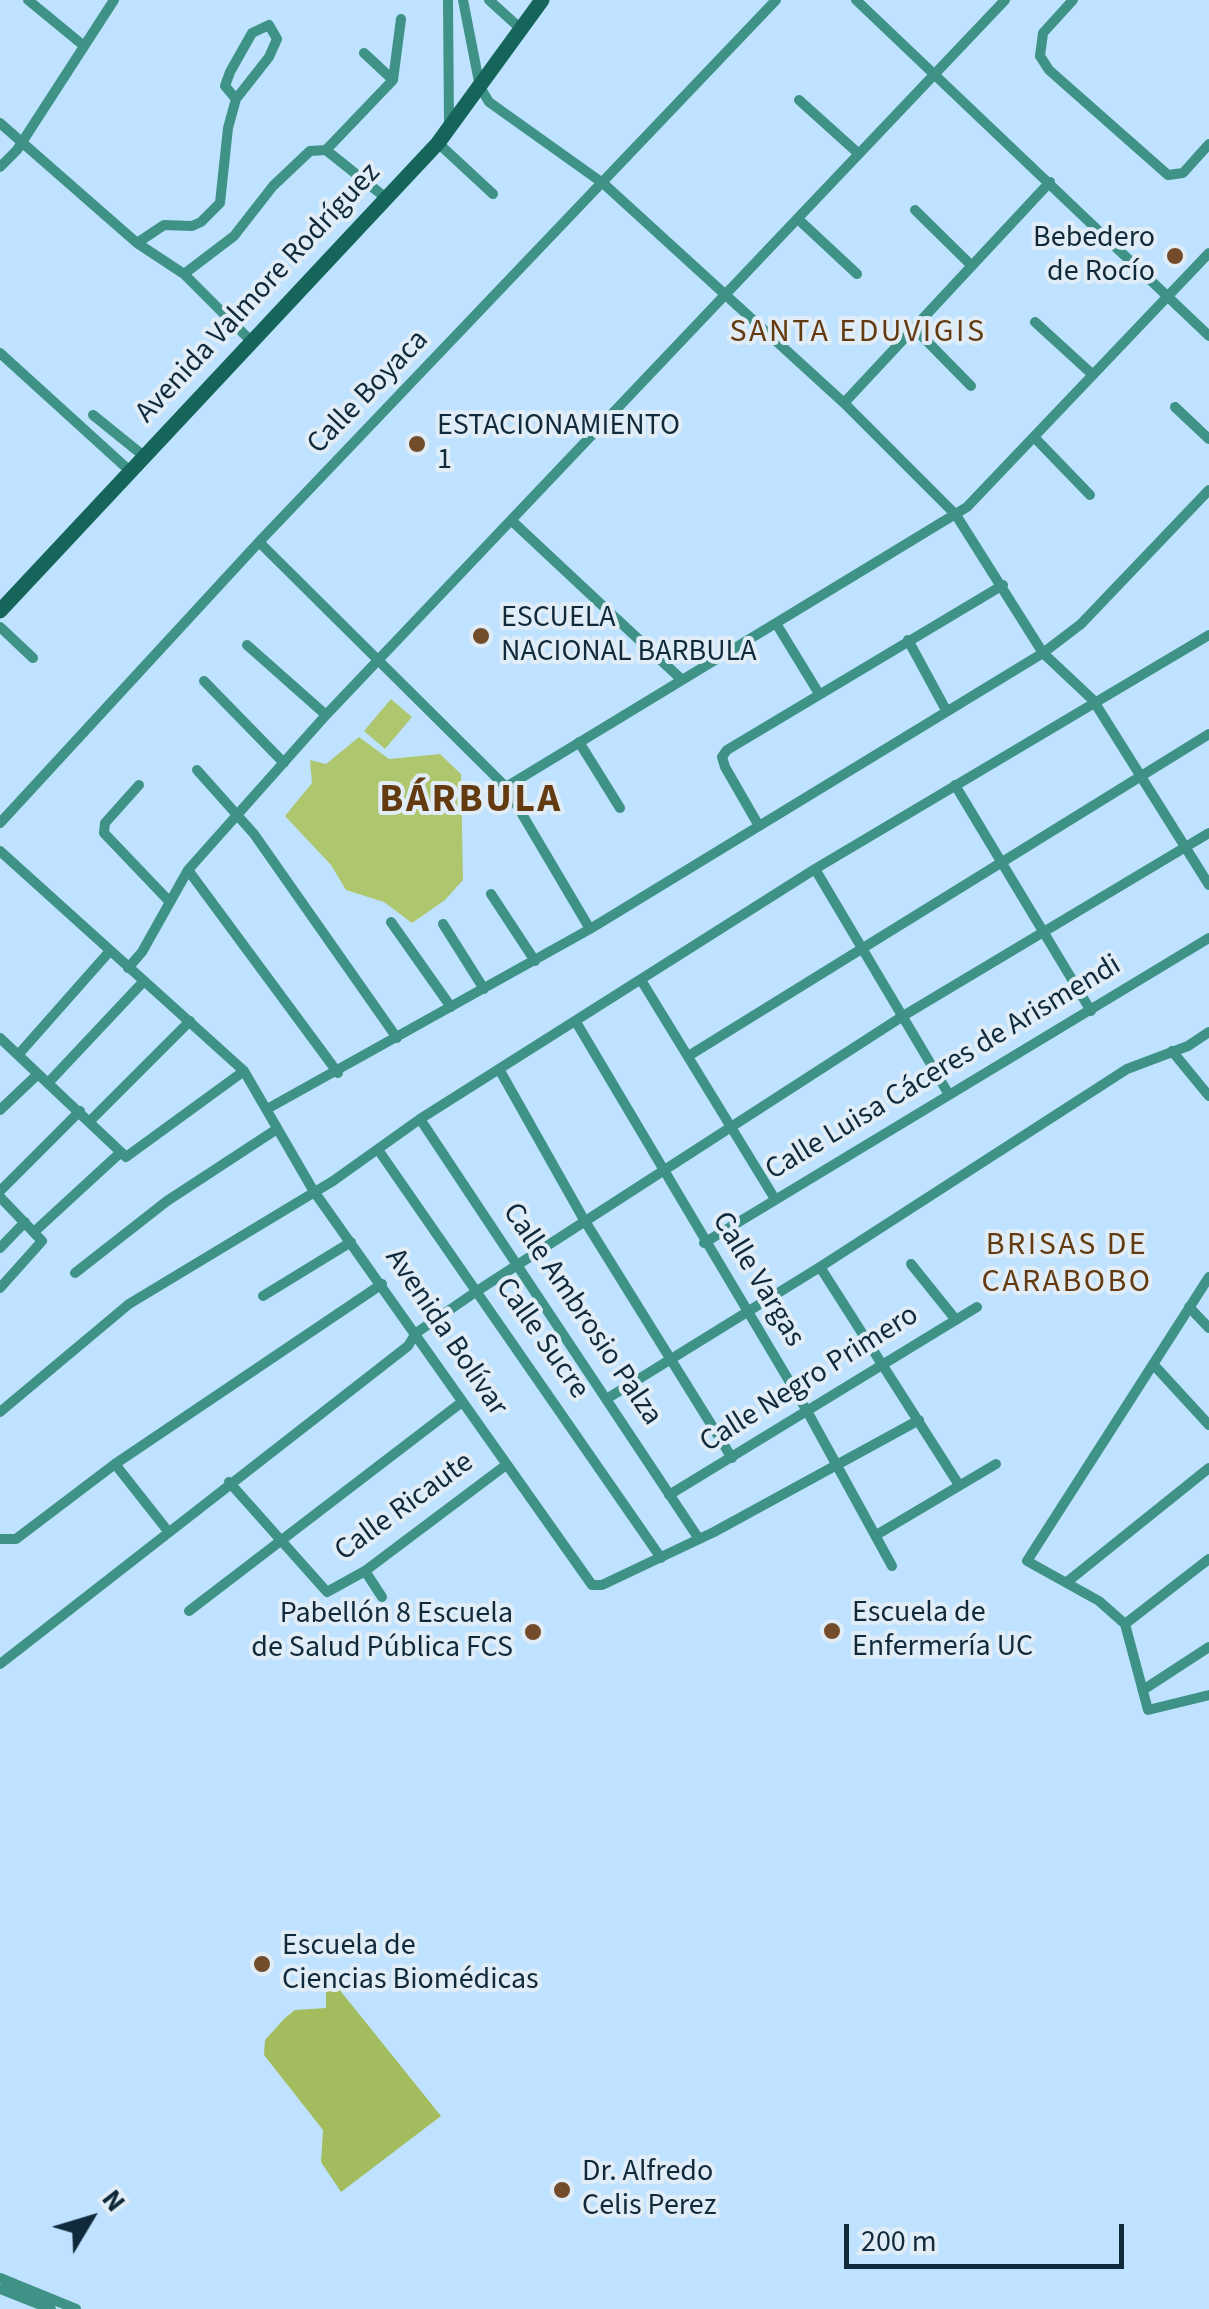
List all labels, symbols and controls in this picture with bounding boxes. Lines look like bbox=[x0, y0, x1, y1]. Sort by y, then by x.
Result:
street label: Avenida Valmore Rodríguez bbox=[129, 156, 389, 432]
place label: Bebedero de Rocío bbox=[1033, 221, 1155, 292]
marker: Bebedero de Rocío bbox=[1164, 245, 1186, 267]
district label: SANTA EDUVIGIS bbox=[729, 315, 987, 353]
street label: Calle Boyaca bbox=[301, 323, 437, 463]
place label: ESTACIONAMIENTO 1 bbox=[437, 409, 680, 480]
marker: ESTACIONAMIENTO 1 bbox=[406, 433, 428, 455]
place label: ESCUELA NACIONAL BARBULA bbox=[501, 601, 757, 672]
marker: ESCUELA NACIONAL BARBULA bbox=[470, 625, 492, 647]
district label: BÁRBULA bbox=[379, 778, 563, 826]
street label: Calle Luisa Cáceres de Arismendi bbox=[760, 948, 1128, 1190]
street label: Calle Ambrosio Palza bbox=[493, 1197, 669, 1433]
street label: Calle Vargas bbox=[703, 1206, 811, 1354]
district label: BRISAS DE CARABOBO bbox=[981, 1228, 1153, 1303]
street label: Avenida Bolívar bbox=[376, 1242, 514, 1424]
street label: Calle Sucre bbox=[486, 1272, 596, 1406]
street label: Calle Negro Primero bbox=[694, 1298, 926, 1462]
street label: Calle Ricaute bbox=[329, 1446, 481, 1570]
place label: Escuela de Enfermería UC bbox=[852, 1596, 1033, 1666]
place label: Pabellón 8 Escuela de Salud Pública FCS bbox=[251, 1597, 513, 1668]
marker: Escuela de Enfermería UC bbox=[821, 1620, 843, 1642]
marker: Pabellón 8 Escuela de Salud Pública FCS bbox=[522, 1621, 544, 1643]
place label: Escuela de Ciencias Biomédicas bbox=[282, 1929, 539, 2000]
marker: Escuela de Ciencias Biomédicas bbox=[251, 1953, 273, 1975]
place label: Dr. Alfredo Celis Perez bbox=[582, 2155, 716, 2226]
north arrow bbox=[40, 2169, 140, 2269]
marker: Dr. Alfredo Celis Perez bbox=[551, 2179, 573, 2201]
text: N bbox=[92, 2181, 135, 2220]
scale bar bbox=[849, 2204, 1129, 2266]
text: 200 m bbox=[861, 2220, 937, 2263]

